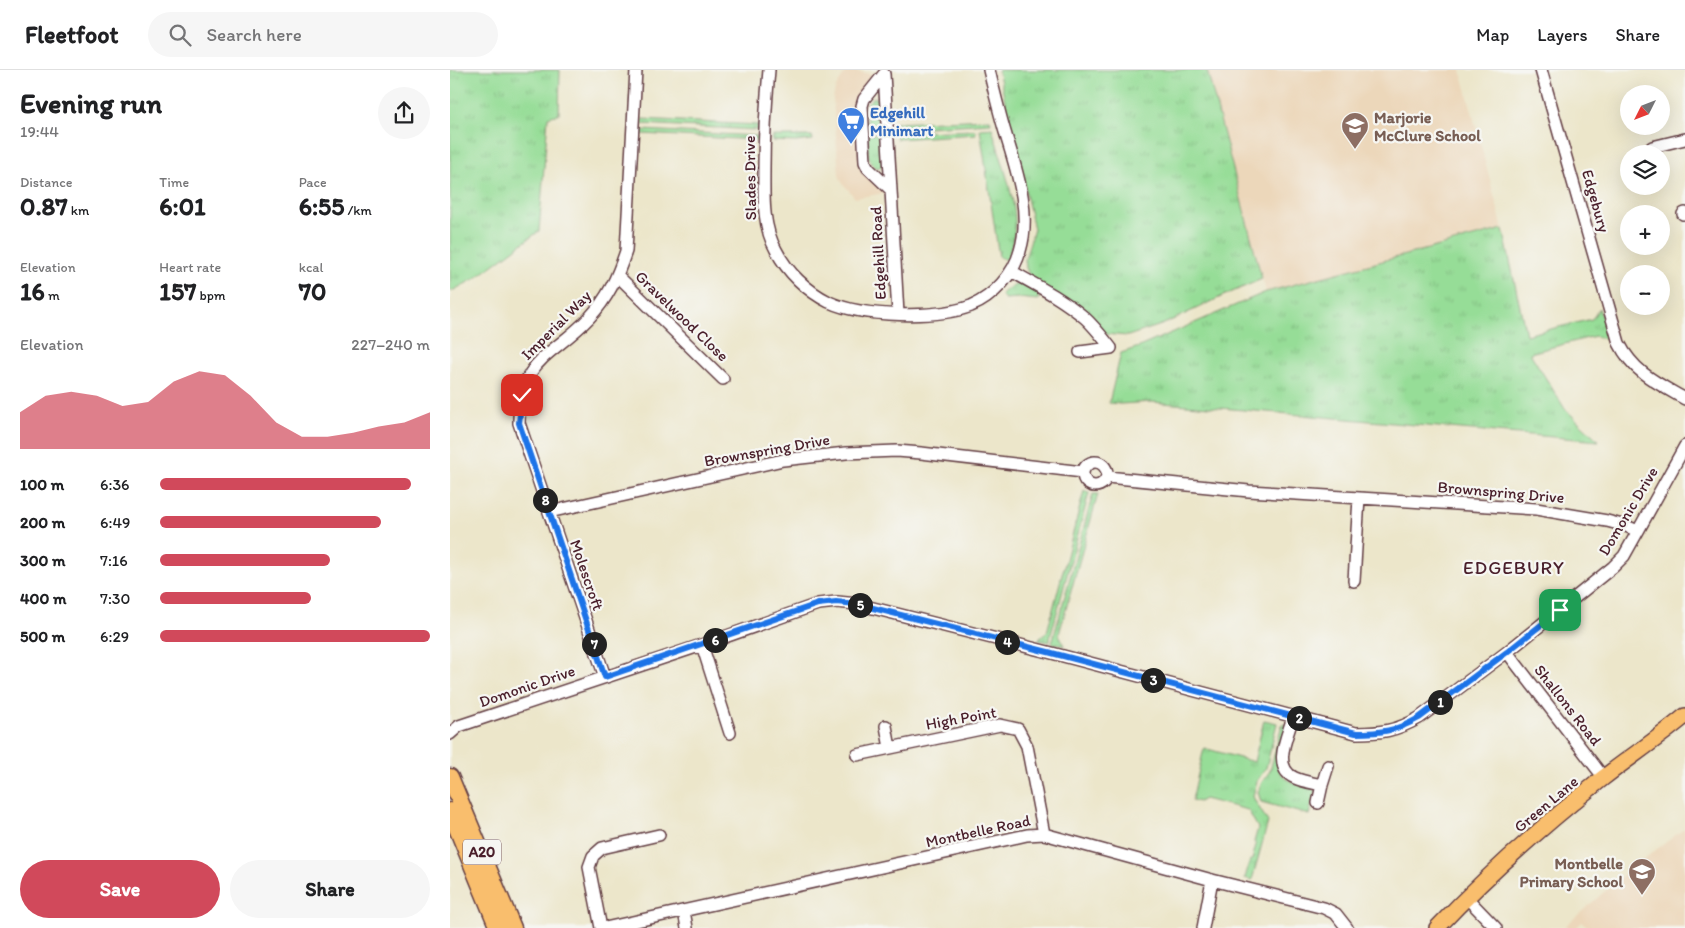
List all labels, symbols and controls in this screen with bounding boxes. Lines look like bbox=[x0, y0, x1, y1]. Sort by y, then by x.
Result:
search box bbox=[148, 12, 498, 57]
text: Fleetfoot bbox=[25, 20, 118, 49]
icon: search bbox=[166, 21, 194, 49]
text: Search here bbox=[206, 23, 302, 46]
text: Map bbox=[1476, 24, 1509, 46]
text: Layers bbox=[1537, 24, 1587, 46]
text: Share bbox=[1615, 24, 1660, 46]
north arrow bbox=[1620, 85, 1670, 135]
map controls bbox=[1620, 85, 1670, 315]
text: Evening run bbox=[20, 86, 162, 120]
button: share bbox=[378, 87, 430, 139]
place label: Edgehill Minimart bbox=[870, 103, 933, 140]
supermarket icon: Edgehill Minimart bbox=[836, 106, 866, 145]
place label: Marjorie McClure School bbox=[1374, 108, 1481, 145]
school or university icon: Marjorie McClure School bbox=[1340, 111, 1370, 150]
text: 19:44 bbox=[20, 122, 59, 141]
street label: Slades Drive bbox=[740, 135, 760, 221]
button: layers bbox=[1620, 145, 1670, 195]
street label: Edgebury bbox=[1578, 167, 1614, 235]
text: Distance bbox=[20, 174, 72, 191]
text: Time bbox=[159, 174, 189, 191]
text: Pace bbox=[299, 174, 327, 191]
text: 0.87 bbox=[20, 191, 68, 221]
text: 6:01 bbox=[159, 191, 206, 221]
text: 6:55 bbox=[299, 191, 344, 221]
text: km bbox=[68, 202, 89, 219]
text: /km bbox=[344, 202, 372, 219]
button: + bbox=[1620, 205, 1670, 255]
street label: Edgehill Road bbox=[866, 206, 890, 300]
text: Elevation bbox=[20, 259, 76, 276]
text: Heart rate bbox=[159, 259, 221, 276]
text: kcal bbox=[299, 259, 324, 276]
button: − bbox=[1620, 265, 1670, 315]
street label: Gravelwood Close bbox=[631, 267, 733, 366]
text: 16 bbox=[20, 276, 45, 306]
text: 157 bbox=[159, 276, 196, 306]
text: 70 bbox=[299, 276, 326, 306]
street label: Imperial Way bbox=[517, 286, 595, 364]
text: m bbox=[45, 287, 60, 304]
text: bpm bbox=[196, 287, 226, 304]
text: Elevation bbox=[20, 335, 84, 354]
text: 227–240 m bbox=[351, 335, 430, 354]
pin bbox=[501, 374, 543, 416]
icon: check bbox=[508, 381, 536, 409]
street label: Brownspring Drive bbox=[703, 430, 831, 470]
street label: Domonic Drive bbox=[1594, 463, 1662, 559]
text: 100 m bbox=[20, 475, 64, 494]
text: 6:36 bbox=[100, 475, 130, 494]
street label: Brownspring Drive bbox=[1437, 477, 1565, 507]
pin: 8 bbox=[532, 488, 558, 512]
text: 8 bbox=[542, 492, 549, 509]
text: 200 m bbox=[20, 513, 65, 532]
text: 6:49 bbox=[100, 513, 130, 532]
street label: Molescroft bbox=[566, 537, 608, 613]
text: 300 m bbox=[20, 551, 66, 570]
text: 7:16 bbox=[100, 551, 128, 570]
district label: EDGEBURY bbox=[1463, 556, 1565, 579]
text: 400 m bbox=[20, 589, 66, 608]
text: 7:30 bbox=[100, 589, 130, 608]
pin bbox=[1539, 589, 1581, 631]
pin: 5 bbox=[848, 592, 872, 618]
icon: arrive bbox=[1546, 596, 1574, 624]
text: 5 bbox=[857, 597, 864, 614]
text: 500 m bbox=[20, 627, 65, 646]
text: 6:29 bbox=[100, 627, 129, 646]
pin: 6 bbox=[702, 628, 728, 652]
pin: 4 bbox=[994, 630, 1020, 654]
pin: 7 bbox=[582, 632, 606, 656]
text: 6 bbox=[712, 632, 719, 649]
text: 4 bbox=[1003, 634, 1012, 651]
text: 7 bbox=[591, 636, 598, 653]
street label: Domonic Drive bbox=[477, 661, 577, 711]
street label: Shallons Road bbox=[1530, 661, 1606, 750]
pin: 3 bbox=[1140, 668, 1166, 692]
text: 3 bbox=[1150, 672, 1157, 689]
pin: 1 bbox=[1428, 690, 1452, 714]
text: 1 bbox=[1437, 694, 1444, 711]
street label: High Point bbox=[924, 702, 998, 734]
pin: 2 bbox=[1286, 706, 1312, 730]
text: 2 bbox=[1296, 710, 1303, 727]
street label: Green Lane bbox=[1510, 772, 1582, 836]
street label: Montbelle Road bbox=[924, 811, 1032, 851]
road number: A20 bbox=[463, 840, 501, 864]
place label: Montbelle Primary School bbox=[1520, 854, 1623, 892]
school or university icon: Montbelle Primary School bbox=[1627, 857, 1657, 896]
button: Save bbox=[20, 860, 220, 918]
button: Share bbox=[230, 860, 430, 918]

